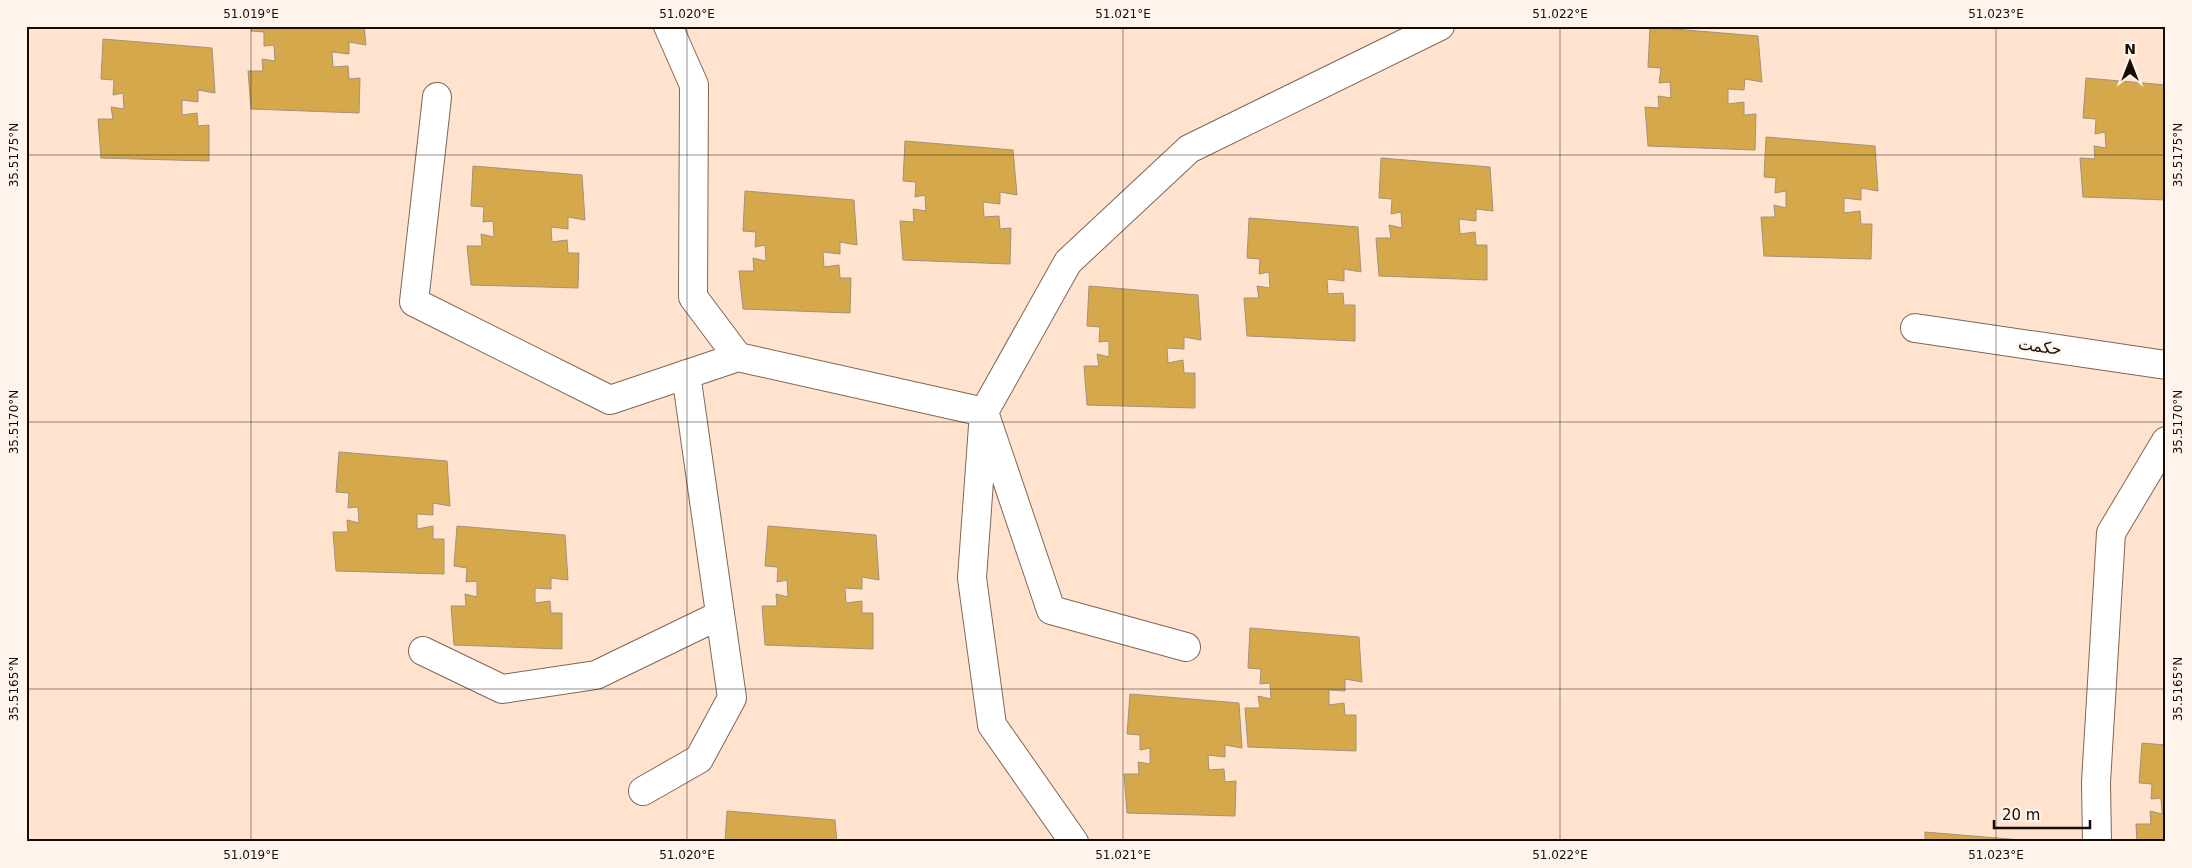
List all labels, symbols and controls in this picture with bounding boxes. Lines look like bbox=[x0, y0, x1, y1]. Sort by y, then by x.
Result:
text: 51.019°E bbox=[223, 7, 279, 21]
text: 51.020°E bbox=[659, 7, 715, 21]
text: 51.021°E bbox=[1095, 7, 1151, 21]
text: 51.022°E bbox=[1532, 7, 1588, 21]
text: 51.023°E bbox=[1968, 7, 2024, 21]
north arrow bbox=[2104, 38, 2154, 88]
text: N bbox=[2124, 41, 2136, 57]
text: 35.5175°N bbox=[7, 123, 21, 187]
text: 35.5175°N bbox=[2171, 123, 2185, 187]
street label: حکمت bbox=[2017, 334, 2063, 359]
text: 35.5170°N bbox=[7, 390, 21, 454]
text: 35.5170°N bbox=[2171, 390, 2185, 454]
text: 35.5165°N bbox=[7, 657, 21, 721]
text: 35.5165°N bbox=[2171, 657, 2185, 721]
scale bar bbox=[1994, 798, 2091, 830]
text: 20 m bbox=[2002, 806, 2040, 824]
text: 51.019°E bbox=[223, 848, 279, 862]
text: 51.020°E bbox=[659, 848, 715, 862]
text: 51.021°E bbox=[1095, 848, 1151, 862]
text: 51.022°E bbox=[1532, 848, 1588, 862]
text: 51.023°E bbox=[1968, 848, 2024, 862]

